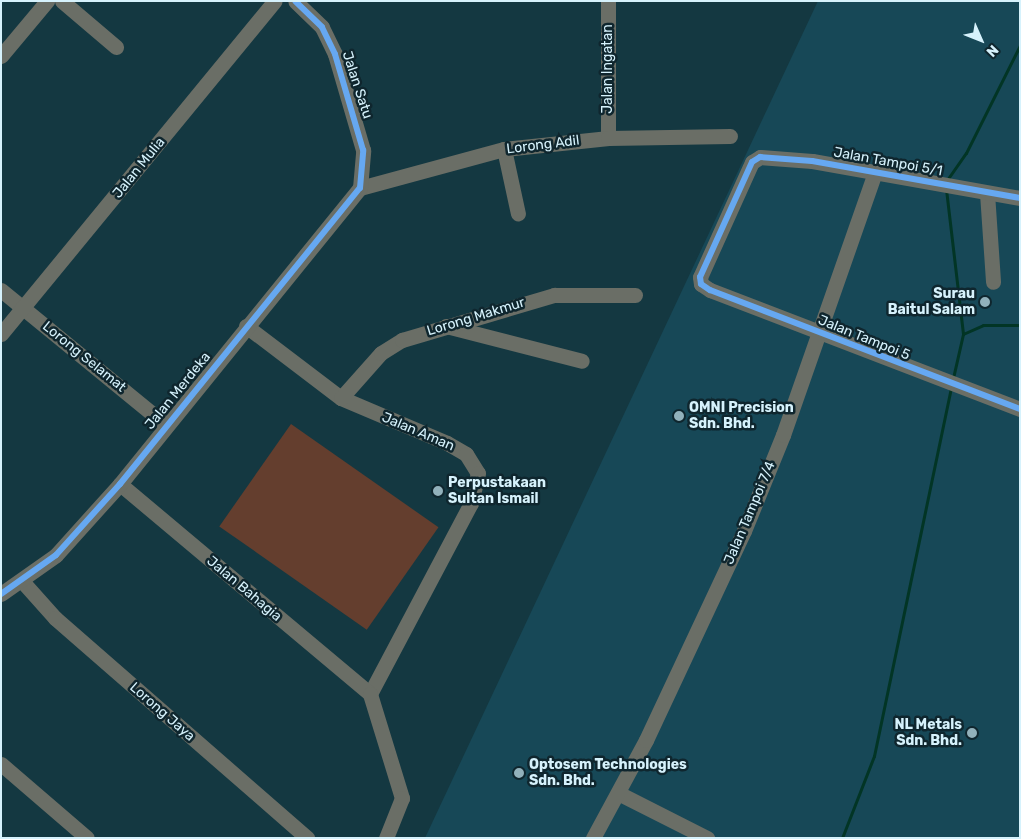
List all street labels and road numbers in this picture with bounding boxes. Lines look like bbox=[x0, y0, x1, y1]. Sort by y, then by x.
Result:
street label: Jalan Ingatan bbox=[600, 24, 616, 114]
street label: Jalan Satu bbox=[338, 49, 376, 121]
street label: Lorong Adil bbox=[505, 132, 581, 158]
street label: Jalan Mulia bbox=[109, 134, 169, 202]
street label: Jalan Tampoi 5/1 bbox=[832, 144, 944, 180]
street label: Lorong Makmur bbox=[425, 294, 527, 340]
street label: Jalan Tampoi 5 bbox=[815, 312, 913, 364]
street label: Lorong Selamat bbox=[39, 318, 129, 396]
street label: Jalan Merdeka bbox=[142, 349, 214, 433]
street label: Jalan Aman bbox=[379, 409, 457, 455]
street label: Jalan Tampoi 7/4 bbox=[721, 459, 779, 567]
street label: Jalan Bahagia bbox=[203, 553, 285, 625]
street label: Lorong Jaya bbox=[126, 679, 198, 745]

